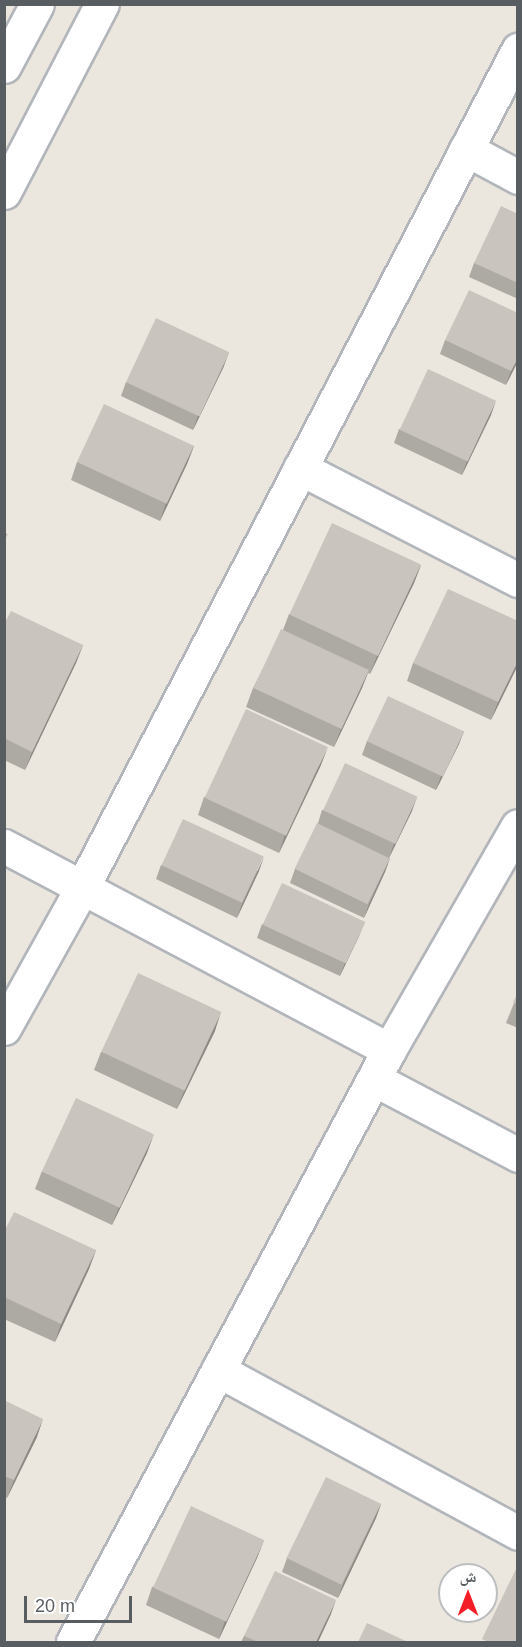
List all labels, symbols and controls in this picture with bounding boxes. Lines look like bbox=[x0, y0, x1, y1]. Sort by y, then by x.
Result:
north arrow bbox=[438, 1563, 498, 1623]
text: ش bbox=[460, 1568, 476, 1585]
scale bar bbox=[27, 1584, 135, 1622]
text: 20 m bbox=[35, 1596, 75, 1616]

